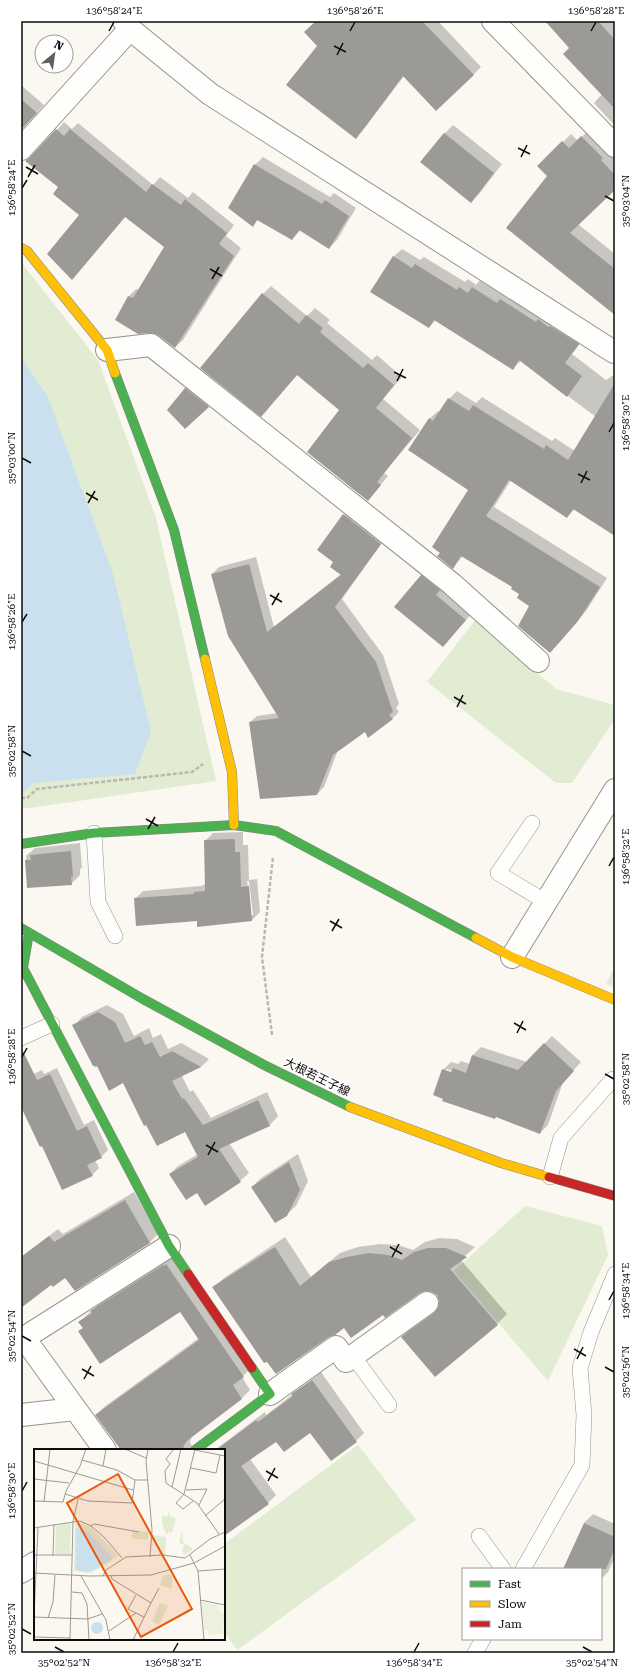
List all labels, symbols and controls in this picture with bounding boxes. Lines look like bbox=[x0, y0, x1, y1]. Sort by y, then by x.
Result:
text: 136°58'24"E bbox=[86, 5, 142, 16]
text: 136°58'26"E bbox=[327, 5, 383, 16]
text: 136°58'28"E bbox=[568, 5, 624, 16]
north arrow bbox=[34, 34, 74, 74]
text: N bbox=[52, 38, 66, 54]
text: 136°58'24"E bbox=[6, 160, 17, 216]
text: 35°03'04"N bbox=[620, 175, 631, 227]
text: 136°58'30"E bbox=[620, 395, 631, 451]
text: 35°03'00"N bbox=[6, 432, 17, 484]
text: 136°58'26"E bbox=[6, 594, 17, 650]
text: 35°02'58"N bbox=[6, 725, 17, 777]
text: 136°58'32"E bbox=[620, 829, 631, 885]
text: 136°58'28"E bbox=[6, 1029, 17, 1085]
text: 35°02'58"N bbox=[620, 1053, 631, 1105]
street label: 大根若王子線 bbox=[282, 1055, 352, 1099]
text: 136°58'34"E bbox=[620, 1263, 631, 1319]
text: 35°02'54"N bbox=[6, 1310, 17, 1362]
text: 35°02'56"N bbox=[620, 1346, 631, 1398]
inset map bbox=[34, 1449, 225, 1640]
text: 136°58'30"E bbox=[6, 1463, 17, 1519]
legend bbox=[462, 1568, 602, 1640]
text: Fast bbox=[498, 1577, 522, 1591]
text: Slow bbox=[498, 1597, 526, 1611]
text: 35°02'52"N bbox=[6, 1603, 17, 1655]
text: Jam bbox=[498, 1617, 522, 1631]
text: 35°02'52"N bbox=[38, 1657, 90, 1668]
text: 136°58'32"E bbox=[145, 1657, 201, 1668]
text: 136°58'34"E bbox=[386, 1657, 442, 1668]
text: 35°02'54"N bbox=[566, 1657, 618, 1668]

